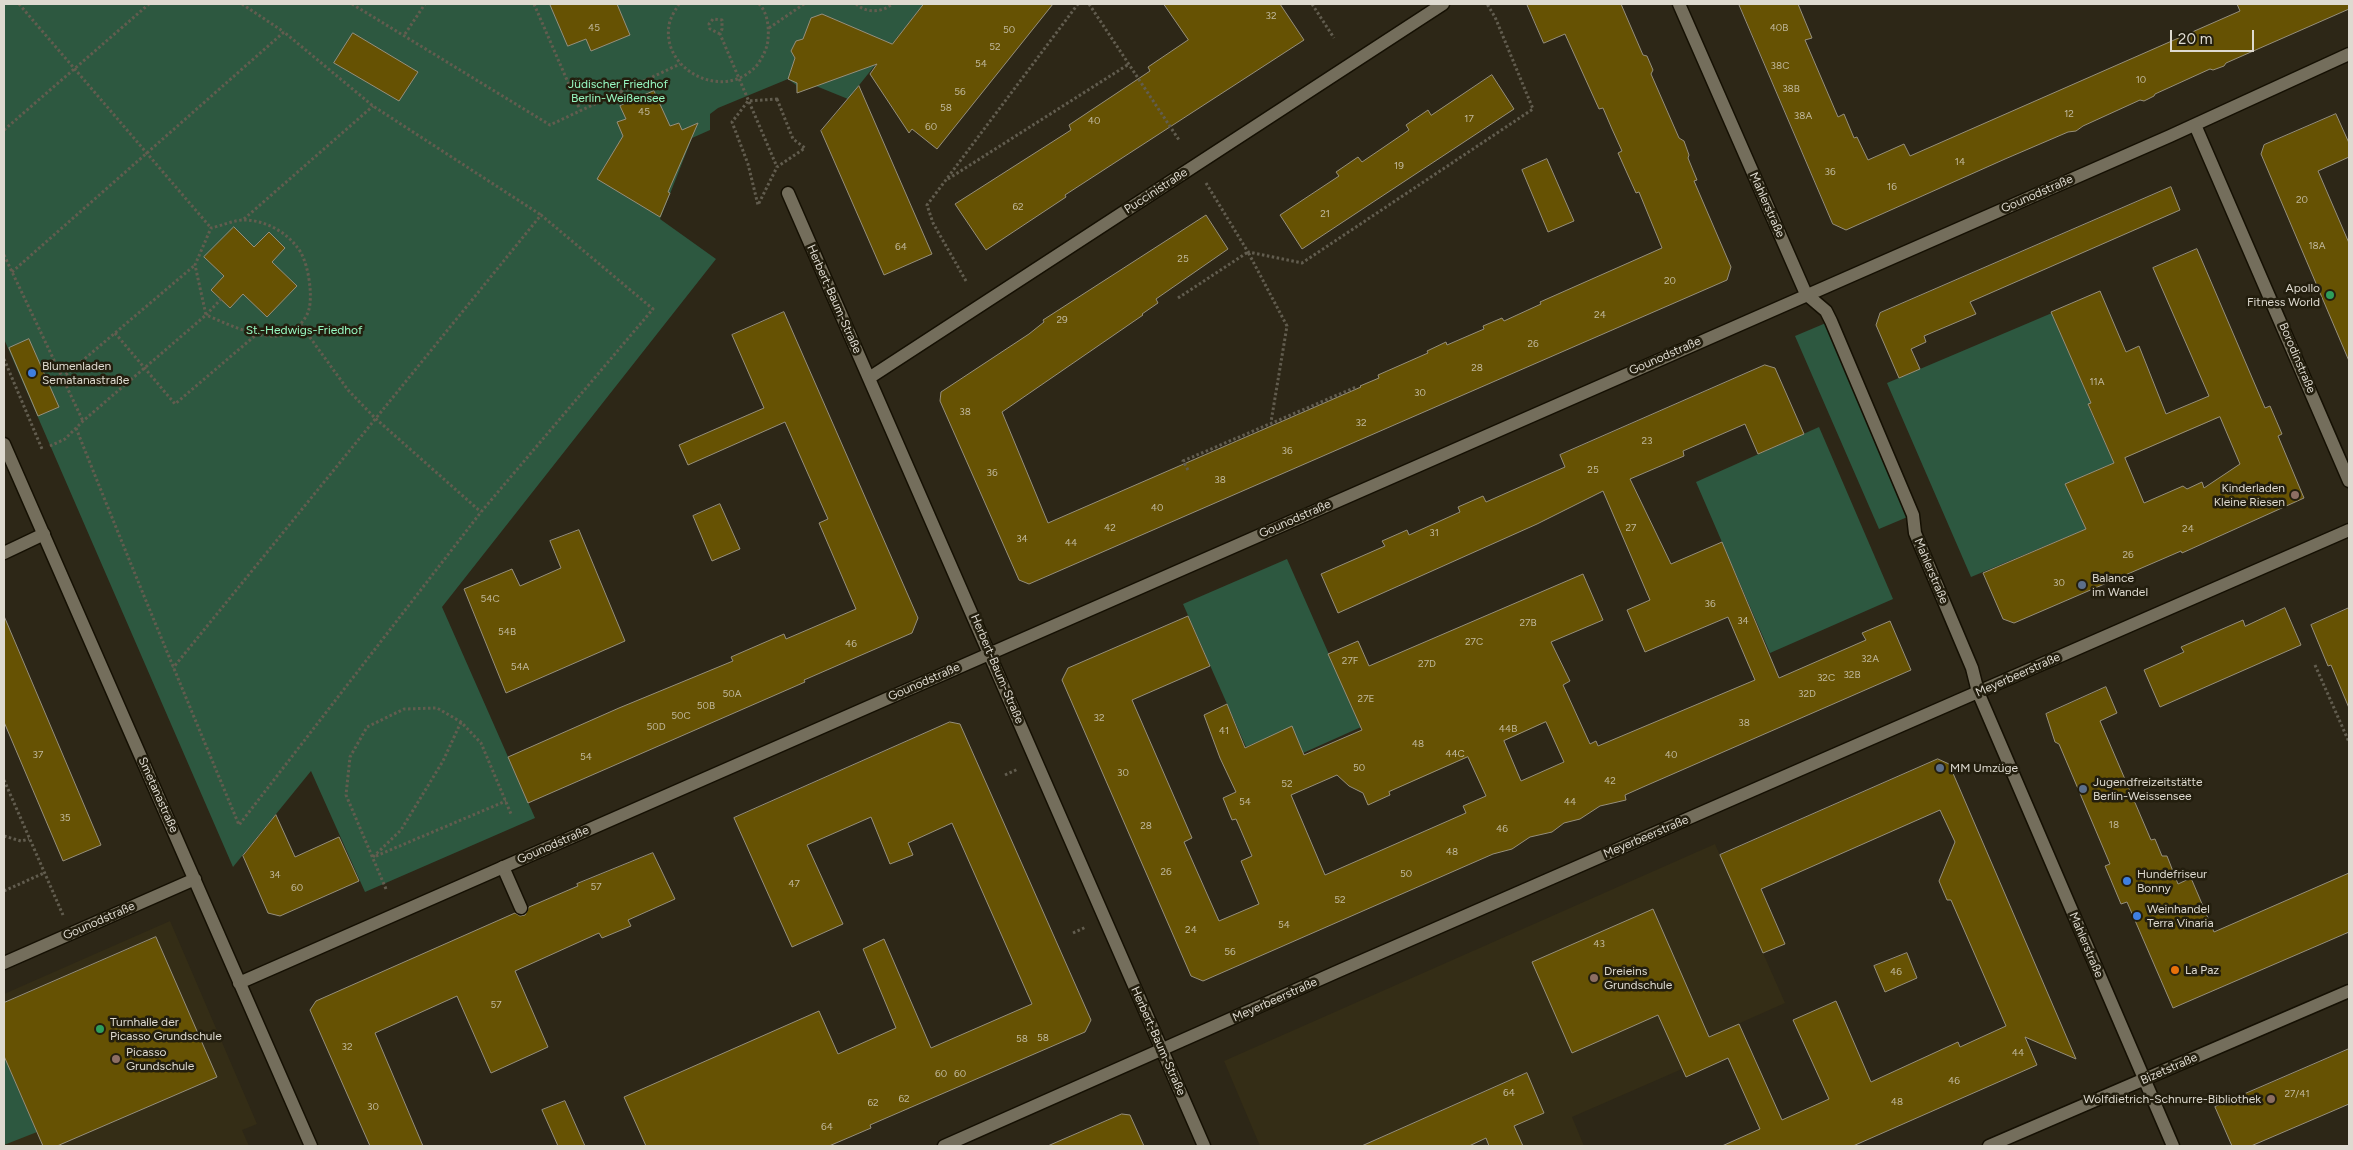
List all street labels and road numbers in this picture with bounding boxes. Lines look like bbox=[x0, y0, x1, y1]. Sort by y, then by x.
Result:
street label: Puccinistraße bbox=[1122, 165, 1190, 217]
street label: Mahlerstraße bbox=[1746, 170, 1788, 240]
street label: Gounodstraße bbox=[1999, 172, 2075, 216]
street label: Herbert-Baum-Straße bbox=[804, 242, 864, 356]
street label: Borodinstraße bbox=[2276, 320, 2318, 396]
street label: Gounodstraße bbox=[1627, 334, 1703, 378]
street label: Gounodstraße bbox=[1257, 497, 1333, 541]
street label: Mahlerstraße bbox=[1911, 536, 1951, 606]
street label: Herbert-Baum-Straße bbox=[967, 612, 1027, 726]
street label: Meyerbeerstraße bbox=[1973, 650, 2063, 700]
street label: Gounodstraße bbox=[886, 660, 962, 704]
street label: Smetanastraße bbox=[135, 755, 181, 835]
street label: Meyerbeerstraße bbox=[1601, 813, 1691, 861]
street label: Gounodstraße bbox=[515, 823, 591, 867]
street label: Gounodstraße bbox=[61, 899, 137, 943]
street label: Mahlerstraße bbox=[2066, 910, 2106, 980]
street label: Meyerbeerstraße bbox=[1230, 975, 1320, 1025]
street label: Herbert-Baum-Straße bbox=[1128, 984, 1188, 1098]
street label: Bizetstraße bbox=[2138, 1050, 2200, 1088]

